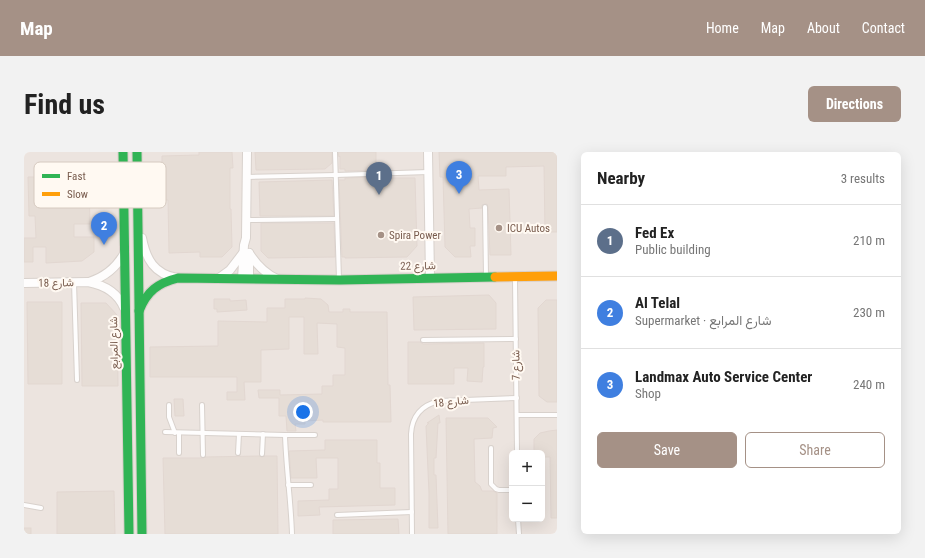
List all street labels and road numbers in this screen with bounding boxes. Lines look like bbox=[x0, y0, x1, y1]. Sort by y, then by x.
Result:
street label: شارع 22 bbox=[400, 259, 436, 274]
street label: شارع 18 bbox=[38, 276, 74, 291]
street label: شارع المرابع bbox=[107, 316, 122, 369]
street label: شارع 7 bbox=[509, 350, 524, 380]
street label: شارع 18 bbox=[433, 394, 470, 411]

